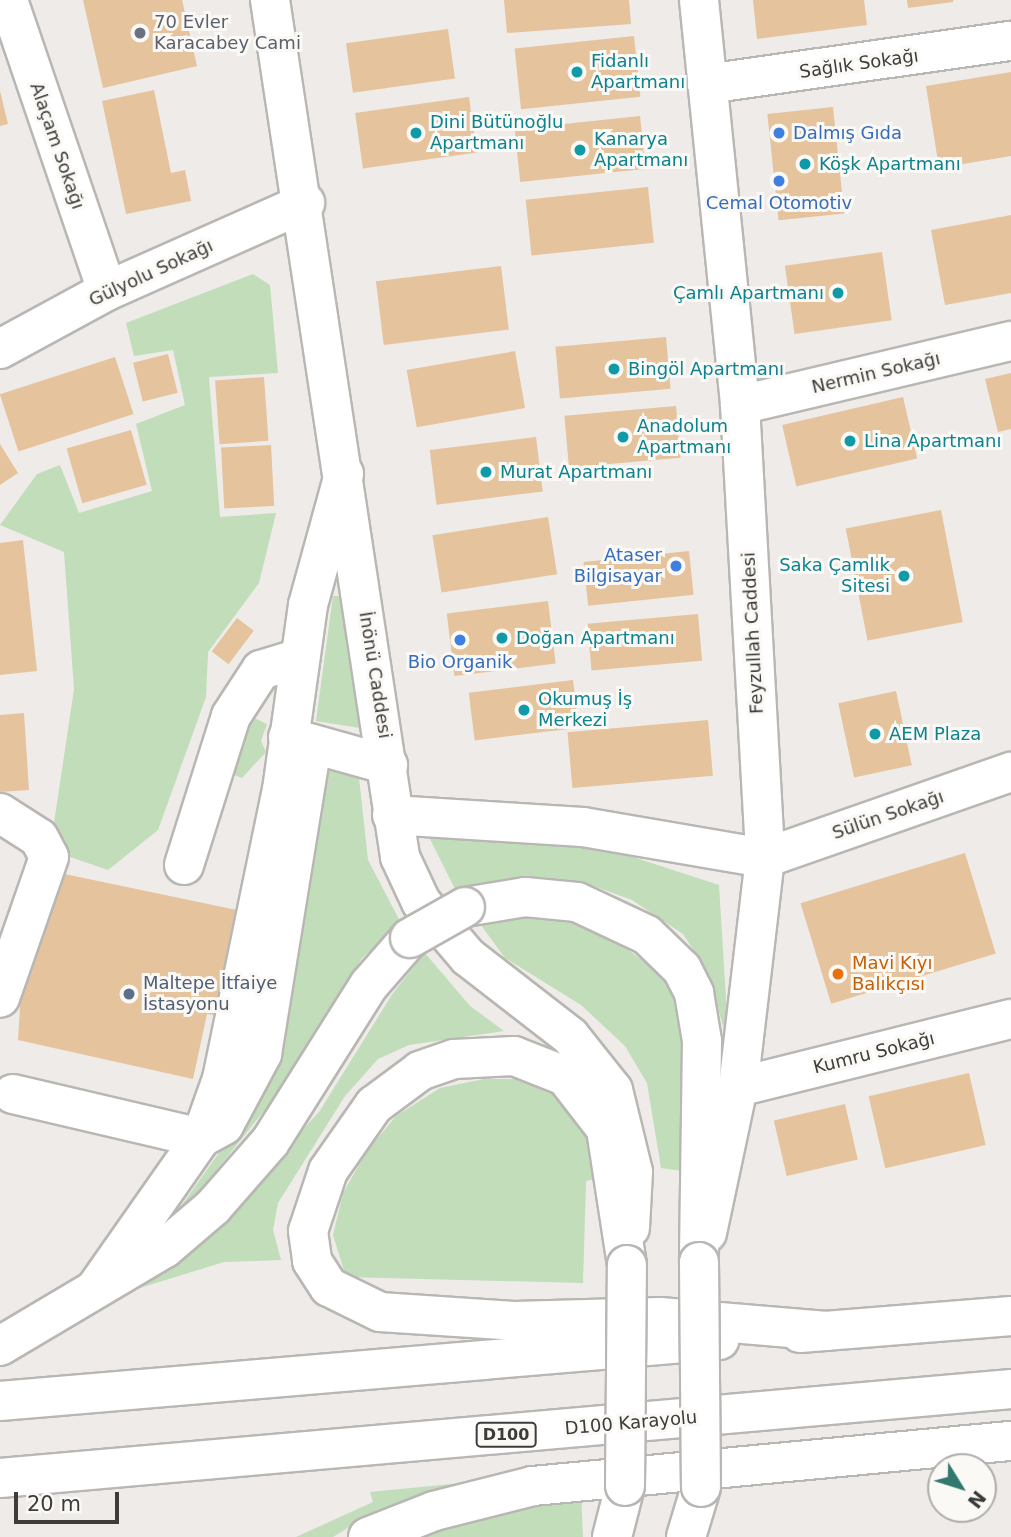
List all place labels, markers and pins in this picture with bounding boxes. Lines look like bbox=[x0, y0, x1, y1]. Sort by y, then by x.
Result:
place label: 70 Evler Karacabey Cami bbox=[154, 12, 301, 54]
marker: 70 Evler Karacabey Cami bbox=[132, 25, 148, 41]
place label: Fidanlı Apartmanı bbox=[591, 51, 685, 94]
marker: Fidanlı Apartmanı bbox=[569, 64, 585, 80]
place label: Dini Bütünoğlu Apartmanı bbox=[430, 112, 563, 154]
place label: Dalmış Gıda bbox=[793, 122, 902, 144]
marker: Dini Bütünoğlu Apartmanı bbox=[408, 125, 424, 141]
marker: Dalmış Gıda bbox=[771, 125, 787, 141]
place label: Kanarya Apartmanı bbox=[594, 129, 688, 172]
marker: Kanarya Apartmanı bbox=[572, 142, 588, 158]
place label: Köşk Apartmanı bbox=[819, 153, 961, 175]
marker: Köşk Apartmanı bbox=[797, 156, 813, 172]
marker: Cemal Otomotiv bbox=[771, 173, 787, 189]
place label: Cemal Otomotiv bbox=[706, 192, 852, 214]
place label: Çamlı Apartmanı bbox=[673, 282, 824, 304]
marker: Çamlı Apartmanı bbox=[830, 285, 846, 301]
place label: Bingöl Apartmanı bbox=[628, 358, 784, 380]
marker: Bingöl Apartmanı bbox=[606, 361, 622, 377]
place label: Anadolum Apartmanı bbox=[637, 416, 731, 458]
marker: Anadolum Apartmanı bbox=[615, 429, 631, 445]
place label: Lina Apartmanı bbox=[864, 430, 1001, 452]
marker: Lina Apartmanı bbox=[842, 433, 858, 449]
place label: Murat Apartmanı bbox=[500, 461, 652, 483]
marker: Murat Apartmanı bbox=[478, 464, 494, 480]
place label: Ataser Bilgisayar bbox=[574, 545, 662, 588]
place label: Saka Çamlık Sitesi bbox=[779, 555, 890, 598]
marker: Ataser Bilgisayar bbox=[668, 558, 684, 574]
marker: Saka Çamlık Sitesi bbox=[896, 568, 912, 584]
place label: Doğan Apartmanı bbox=[516, 627, 675, 649]
marker: Doğan Apartmanı bbox=[494, 630, 510, 646]
marker: Bio Organik bbox=[452, 632, 468, 648]
place label: Bio Organik bbox=[408, 651, 512, 673]
place label: Okumuş İş Merkezi bbox=[538, 689, 632, 732]
marker: Okumuş İş Merkezi bbox=[516, 702, 532, 718]
place label: AEM Plaza bbox=[889, 723, 981, 745]
marker: AEM Plaza bbox=[867, 726, 883, 742]
place label: Mavi Kıyı Balıkçısı bbox=[852, 953, 932, 996]
marker: Mavi Kıyı Balıkçısı bbox=[830, 966, 846, 982]
place label: Maltepe İtfaiye İstasyonu bbox=[143, 973, 277, 1016]
marker: Maltepe İtfaiye İstasyonu bbox=[121, 986, 137, 1002]

